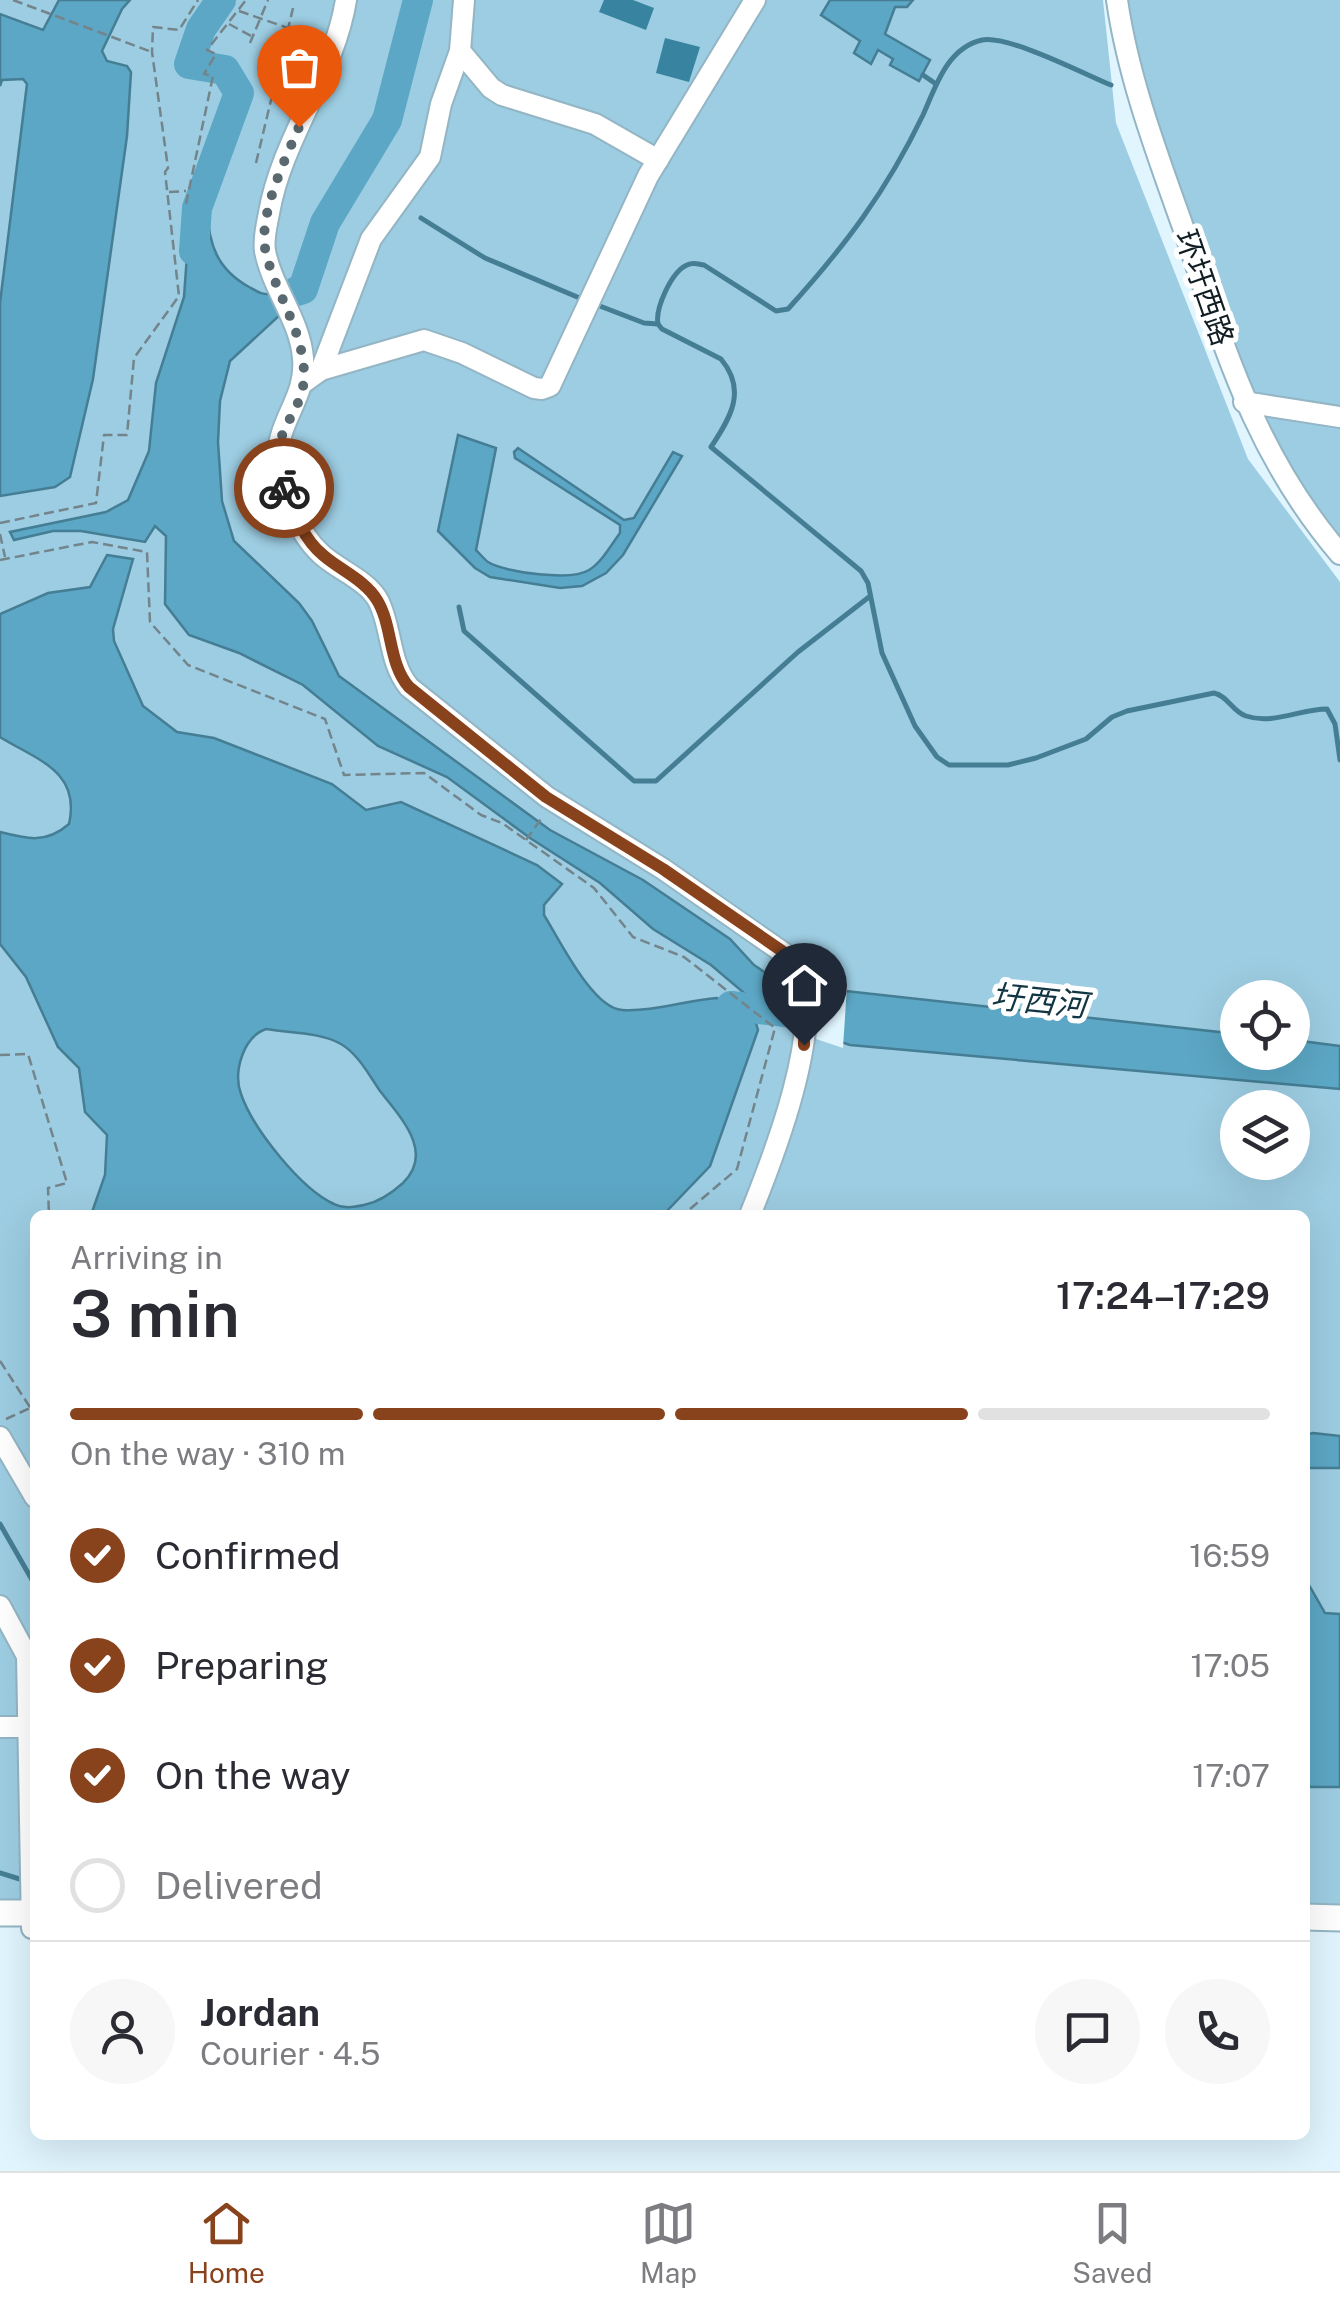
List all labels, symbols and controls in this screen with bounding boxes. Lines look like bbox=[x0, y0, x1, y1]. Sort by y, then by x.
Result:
pin bbox=[257, 25, 342, 128]
icon: bag bbox=[272, 40, 327, 95]
street label: 环圩西路 bbox=[1168, 225, 1241, 350]
courier bbox=[234, 438, 334, 538]
icon: bike bbox=[257, 461, 312, 516]
pin bbox=[762, 943, 847, 1046]
icon: home bbox=[777, 958, 832, 1013]
water label: 圩西河 bbox=[989, 977, 1095, 1025]
map controls bbox=[1220, 980, 1310, 1180]
button: locate bbox=[1220, 980, 1310, 1070]
button: layers bbox=[1220, 1090, 1310, 1180]
text: Arriving in bbox=[70, 1239, 223, 1276]
text: 17:24–17:29 bbox=[1056, 1273, 1270, 1318]
text: 3 min bbox=[70, 1275, 240, 1352]
text: On the way · 310 m bbox=[70, 1435, 346, 1472]
icon: check bbox=[70, 1528, 125, 1583]
text: Confirmed bbox=[155, 1533, 340, 1578]
text: 16:59 bbox=[1189, 1537, 1270, 1574]
icon: check bbox=[70, 1638, 125, 1693]
text: Preparing bbox=[155, 1643, 329, 1688]
text: 17:05 bbox=[1190, 1647, 1270, 1684]
icon: check bbox=[70, 1748, 125, 1803]
text: On the way bbox=[155, 1753, 351, 1798]
text: 17:07 bbox=[1192, 1757, 1270, 1794]
text: Delivered bbox=[155, 1863, 323, 1908]
button: person bbox=[70, 1979, 175, 2084]
button: chat bbox=[1035, 1979, 1140, 2084]
button: phone bbox=[1165, 1979, 1270, 2084]
text: Jordan bbox=[200, 1990, 320, 2035]
text: Courier · 4.5 bbox=[200, 2035, 380, 2072]
tab: Home bbox=[188, 2196, 265, 2289]
tab: Map bbox=[640, 2196, 697, 2289]
tab: Saved bbox=[1072, 2196, 1152, 2289]

